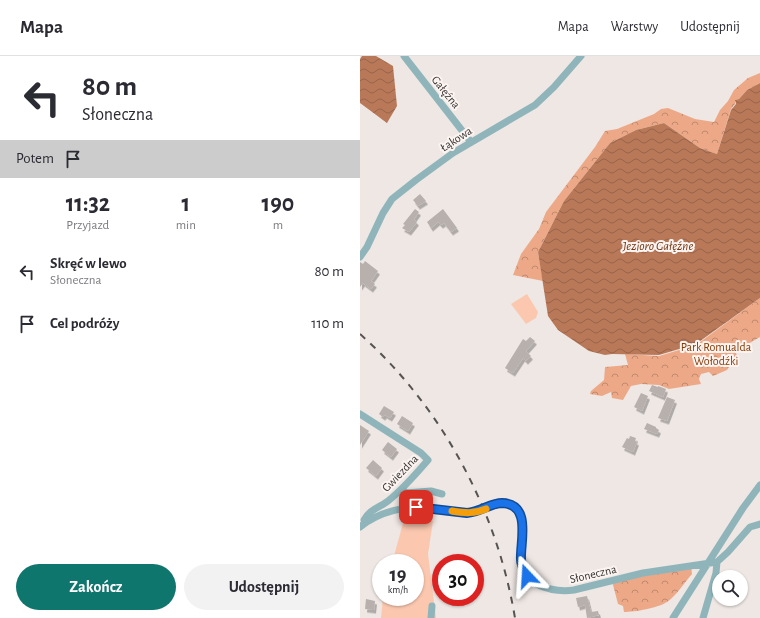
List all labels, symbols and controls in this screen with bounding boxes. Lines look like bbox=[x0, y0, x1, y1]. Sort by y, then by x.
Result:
text: Mapa bbox=[20, 18, 63, 37]
text: Mapa bbox=[558, 20, 589, 34]
text: Warstwy bbox=[611, 20, 658, 34]
text: Udostępnij bbox=[680, 20, 740, 34]
icon: left bbox=[16, 72, 68, 124]
text: 80 m bbox=[82, 73, 137, 101]
street label: Gałęźna bbox=[429, 73, 463, 111]
text: Słoneczna bbox=[82, 106, 153, 124]
street label: Łąkowa bbox=[438, 124, 474, 154]
icon: arrive bbox=[62, 148, 84, 170]
text: Potem bbox=[16, 151, 54, 166]
text: 11:32 bbox=[66, 192, 110, 216]
text: 1 bbox=[182, 192, 190, 216]
text: 190 bbox=[262, 192, 294, 216]
text: Przyjazd bbox=[66, 219, 109, 232]
text: min bbox=[176, 219, 196, 232]
text: m bbox=[273, 219, 283, 232]
water label: Jezioro Gałęźne bbox=[622, 240, 693, 253]
text: Skręć w lewo bbox=[50, 256, 127, 271]
icon: left bbox=[16, 261, 38, 283]
text: 80 m bbox=[314, 264, 344, 279]
text: Słoneczna bbox=[50, 274, 102, 287]
icon: arrive bbox=[16, 313, 38, 335]
text: Cel podróży bbox=[50, 316, 119, 331]
text: 110 m bbox=[311, 316, 344, 331]
park label: Park Romualda Wołodźki bbox=[681, 341, 752, 367]
street label: Gwiezdna bbox=[380, 452, 421, 494]
pin bbox=[399, 490, 433, 524]
icon: arrive bbox=[405, 496, 427, 518]
speed limit sign: 30 bbox=[432, 554, 484, 606]
position arrow bbox=[506, 555, 548, 597]
street label: Słoneczna bbox=[568, 563, 618, 585]
button: Zakończ bbox=[16, 564, 176, 610]
button: Udostępnij bbox=[184, 564, 344, 610]
text: 19 bbox=[390, 565, 406, 585]
map controls bbox=[712, 570, 748, 606]
button: search bbox=[712, 570, 748, 606]
text: km/h bbox=[388, 585, 408, 595]

